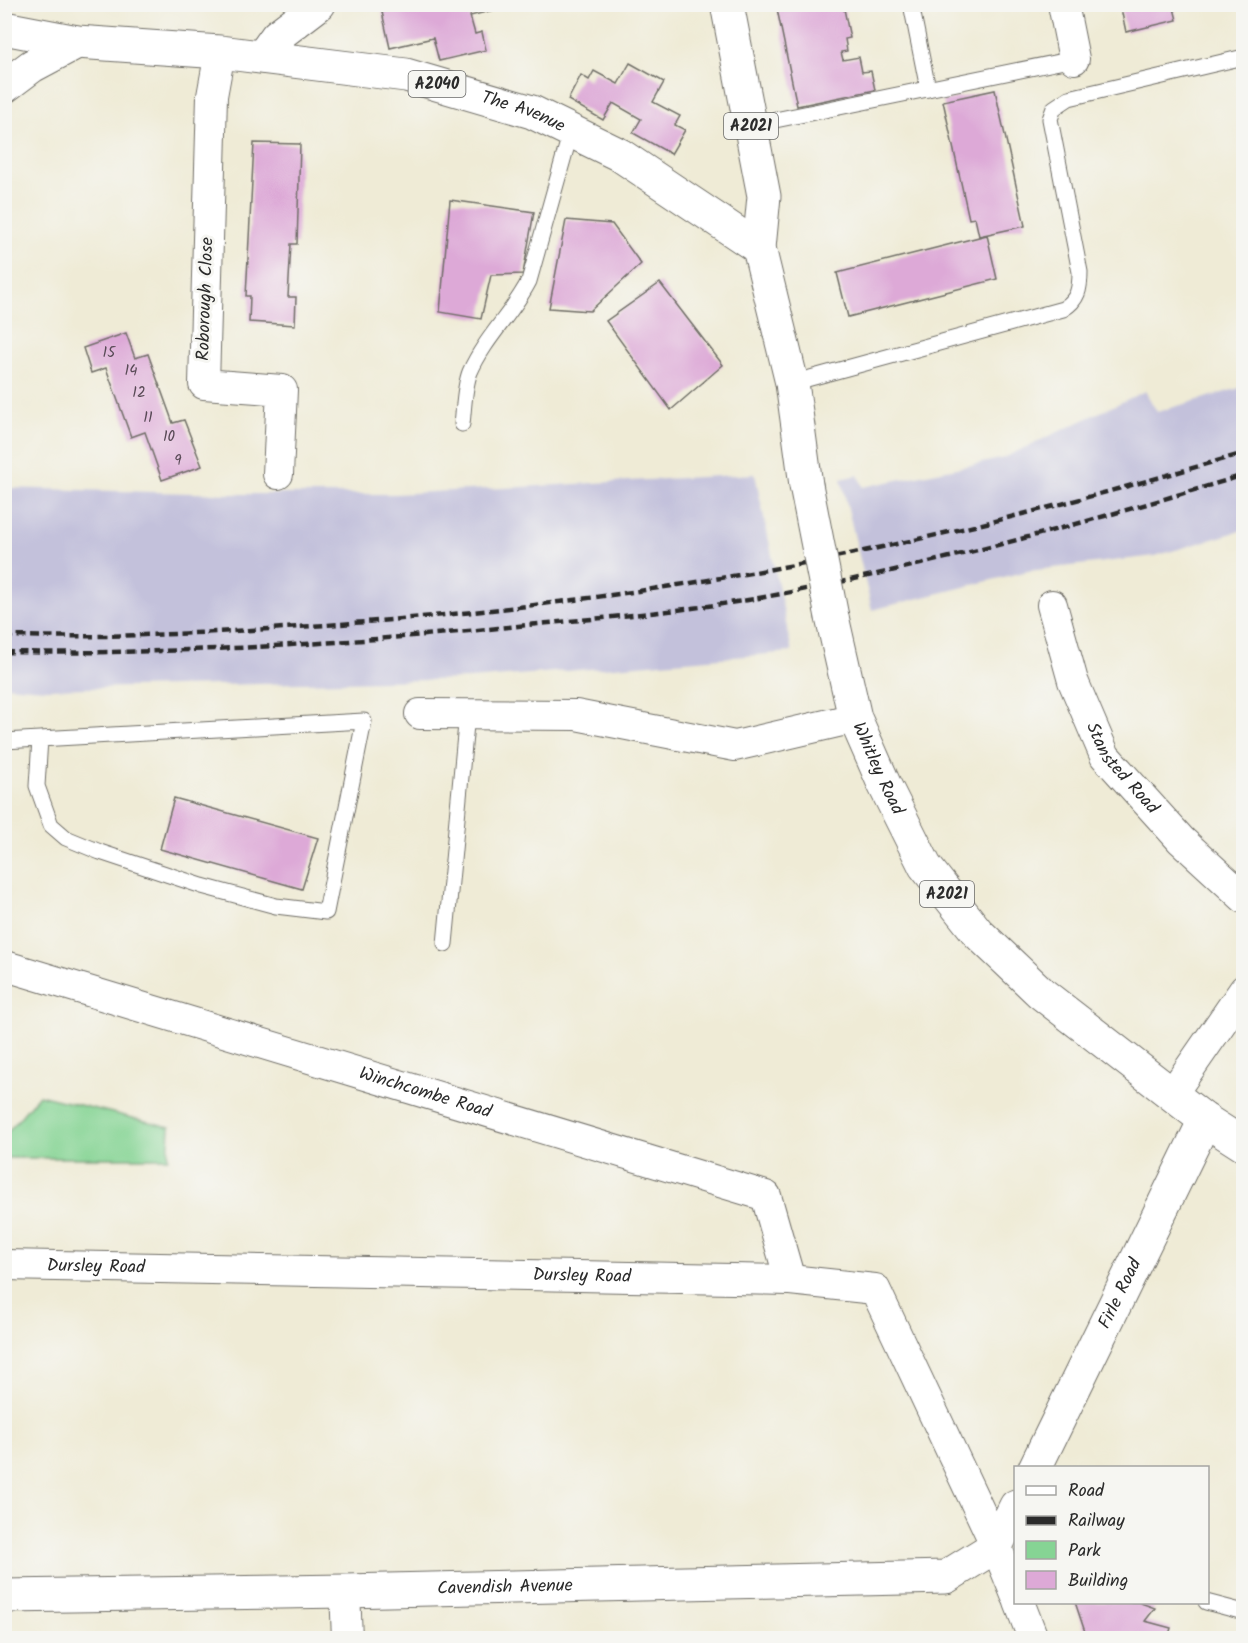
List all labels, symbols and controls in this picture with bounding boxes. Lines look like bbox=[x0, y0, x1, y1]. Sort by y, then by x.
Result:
road number: A2040 bbox=[408, 71, 466, 97]
street label: The Avenue bbox=[478, 83, 570, 141]
road number: A2021 bbox=[724, 113, 778, 139]
street label: Roborough Close bbox=[189, 237, 223, 361]
house number: 15 bbox=[103, 341, 116, 365]
house number: 14 bbox=[125, 359, 137, 383]
house number: 12 bbox=[132, 381, 146, 405]
house number: 11 bbox=[143, 406, 153, 430]
house number: 10 bbox=[163, 425, 176, 449]
house number: 9 bbox=[174, 449, 182, 473]
street label: Whitley Road bbox=[844, 717, 912, 821]
street label: Stansted Road bbox=[1078, 718, 1166, 822]
road number: A2021 bbox=[920, 881, 974, 907]
street label: Winchcombe Road bbox=[356, 1059, 496, 1127]
street label: Dursley Road bbox=[47, 1251, 146, 1282]
street label: Firle Road bbox=[1091, 1252, 1150, 1334]
street label: Dursley Road bbox=[533, 1261, 632, 1291]
legend bbox=[1014, 1466, 1209, 1604]
text: Road bbox=[1068, 1477, 1105, 1506]
text: Railway bbox=[1068, 1507, 1125, 1536]
text: Park bbox=[1068, 1537, 1101, 1566]
text: Building bbox=[1068, 1567, 1128, 1596]
street label: Cavendish Avenue bbox=[437, 1571, 573, 1603]

